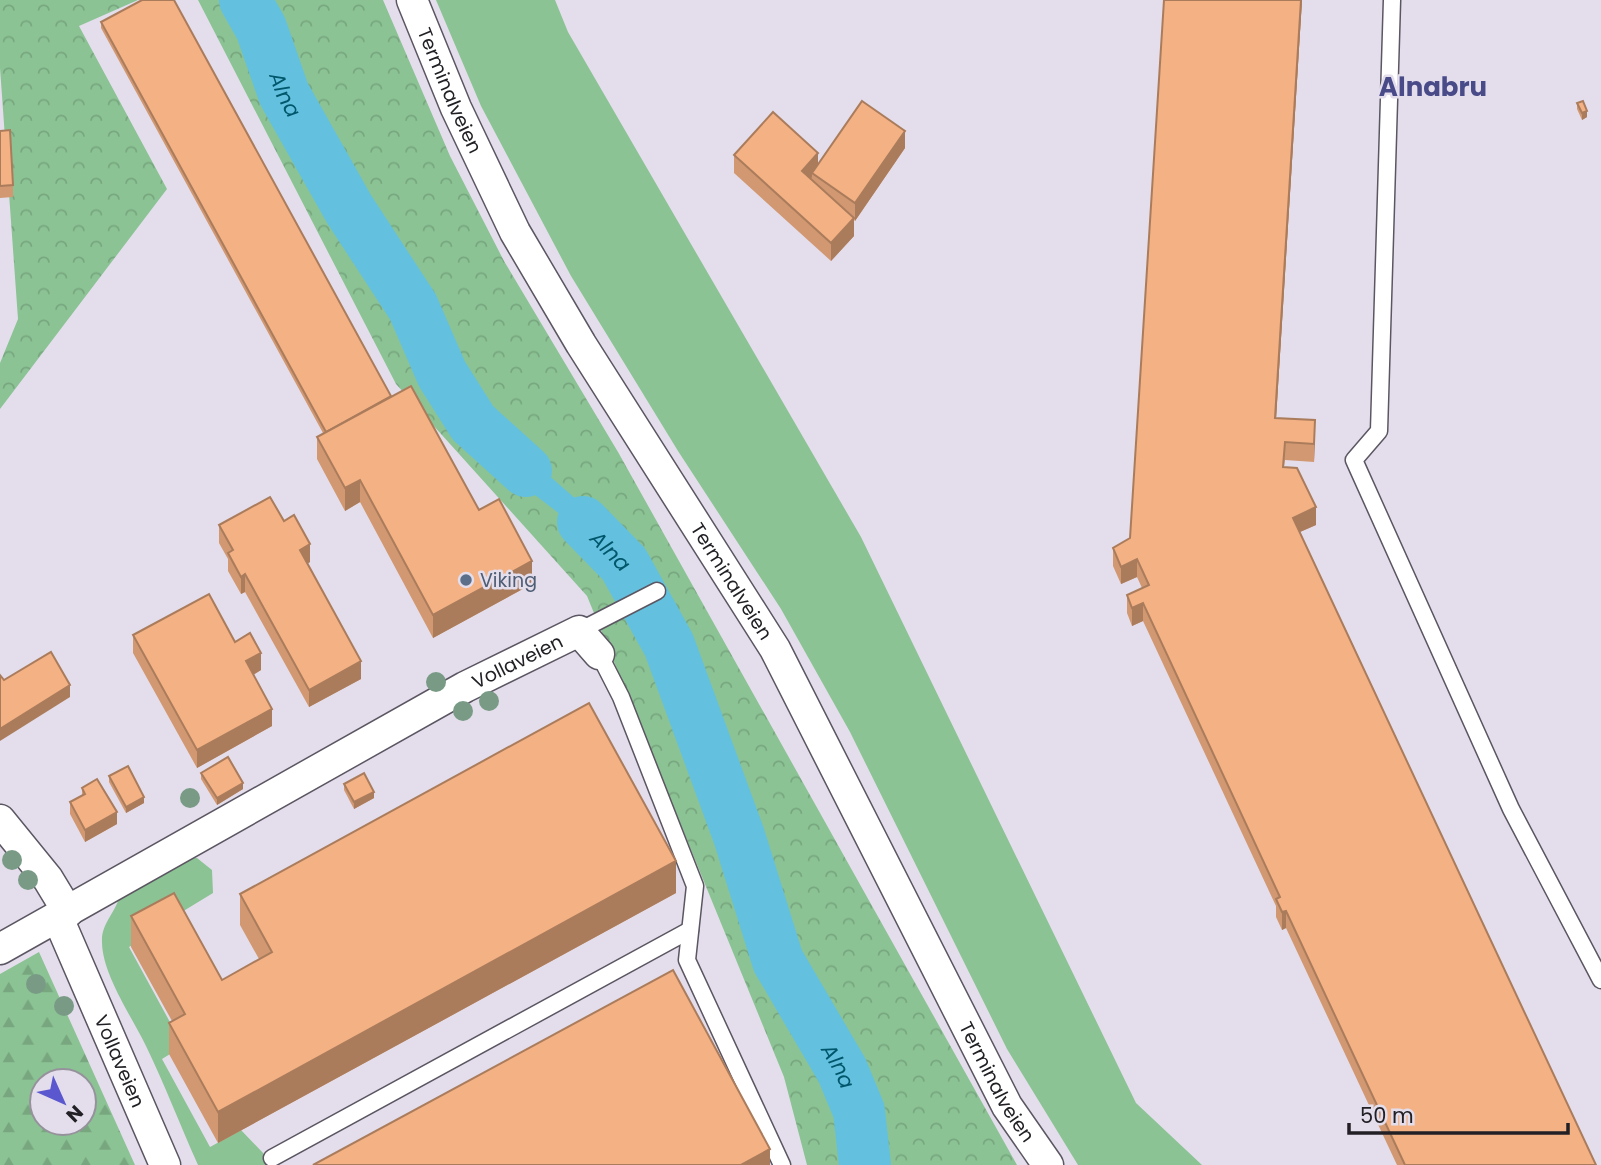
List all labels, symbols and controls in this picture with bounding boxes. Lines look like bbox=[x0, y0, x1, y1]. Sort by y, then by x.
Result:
street label: Terminalveien bbox=[411, 24, 489, 158]
water label: Alna bbox=[263, 67, 309, 122]
district label: Alnabru bbox=[1379, 69, 1487, 105]
street label: Terminalveien bbox=[684, 517, 779, 645]
water label: Alna bbox=[583, 523, 638, 578]
place label: Viking bbox=[480, 567, 537, 594]
marker: Viking bbox=[458, 572, 474, 588]
street label: Vollaveien bbox=[467, 628, 567, 695]
street label: Vollaveien bbox=[88, 1011, 152, 1112]
street label: Terminalveien bbox=[953, 1017, 1042, 1148]
water label: Alna bbox=[815, 1037, 862, 1093]
north arrow bbox=[28, 1067, 98, 1137]
scale bar bbox=[1349, 1092, 1568, 1136]
text: N bbox=[60, 1099, 89, 1128]
text: 50 m bbox=[1360, 1101, 1414, 1130]

